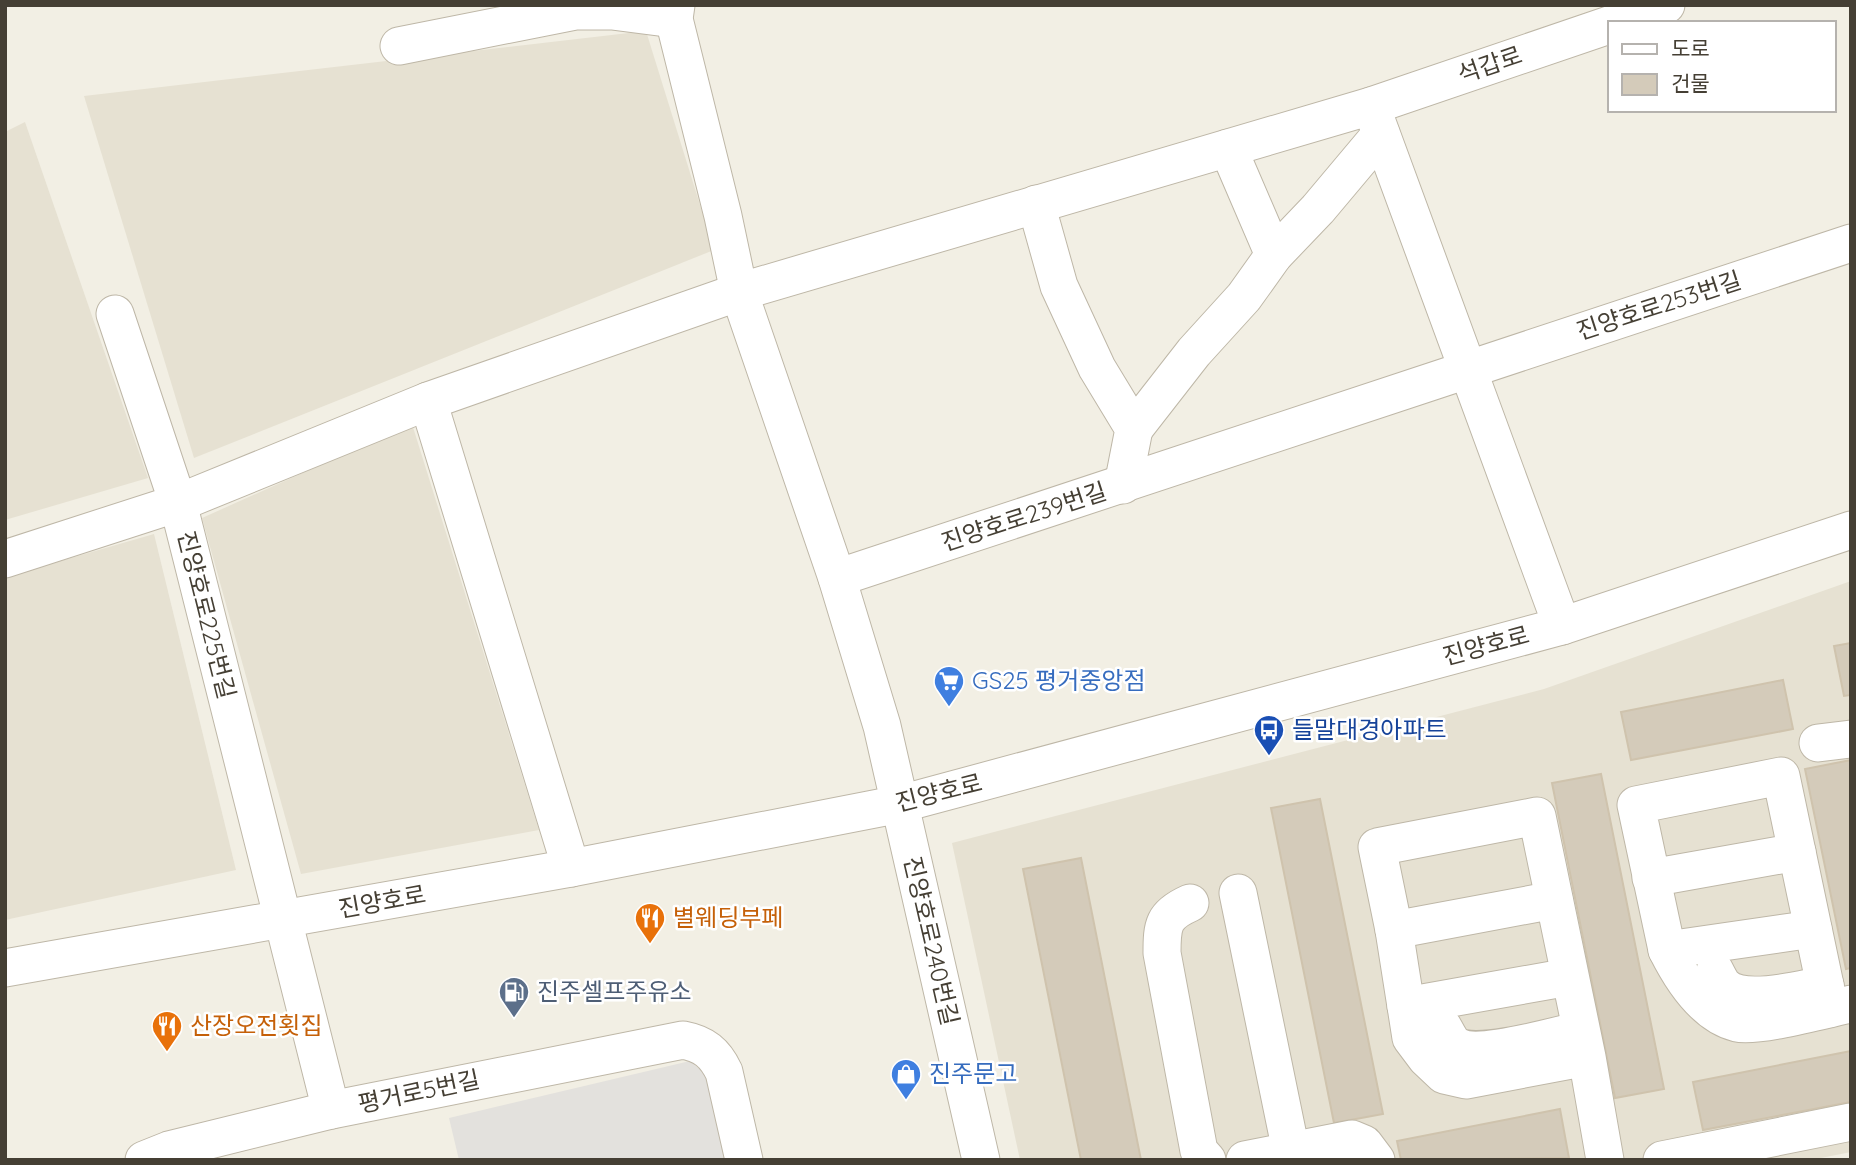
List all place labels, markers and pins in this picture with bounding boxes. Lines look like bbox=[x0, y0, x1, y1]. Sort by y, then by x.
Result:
supermarket icon: GS25 평거중앙점 bbox=[932, 664, 966, 708]
place label: GS25 평거중앙점 bbox=[972, 665, 1146, 695]
bus stop icon: 들말대경아파트 bbox=[1252, 713, 1286, 757]
place label: 들말대경아파트 bbox=[1292, 714, 1447, 744]
restaurant icon: 별웨딩부페 bbox=[633, 901, 667, 945]
place label: 별웨딩부페 bbox=[673, 902, 783, 932]
fuel station icon: 진주셀프주유소 bbox=[497, 975, 531, 1019]
place label: 진주셀프주유소 bbox=[537, 976, 692, 1006]
restaurant icon: 산장오전횟집 bbox=[150, 1009, 184, 1053]
place label: 산장오전횟집 bbox=[190, 1010, 322, 1040]
shop icon: 진주문고 bbox=[889, 1057, 923, 1101]
place label: 진주문고 bbox=[929, 1058, 1017, 1088]

